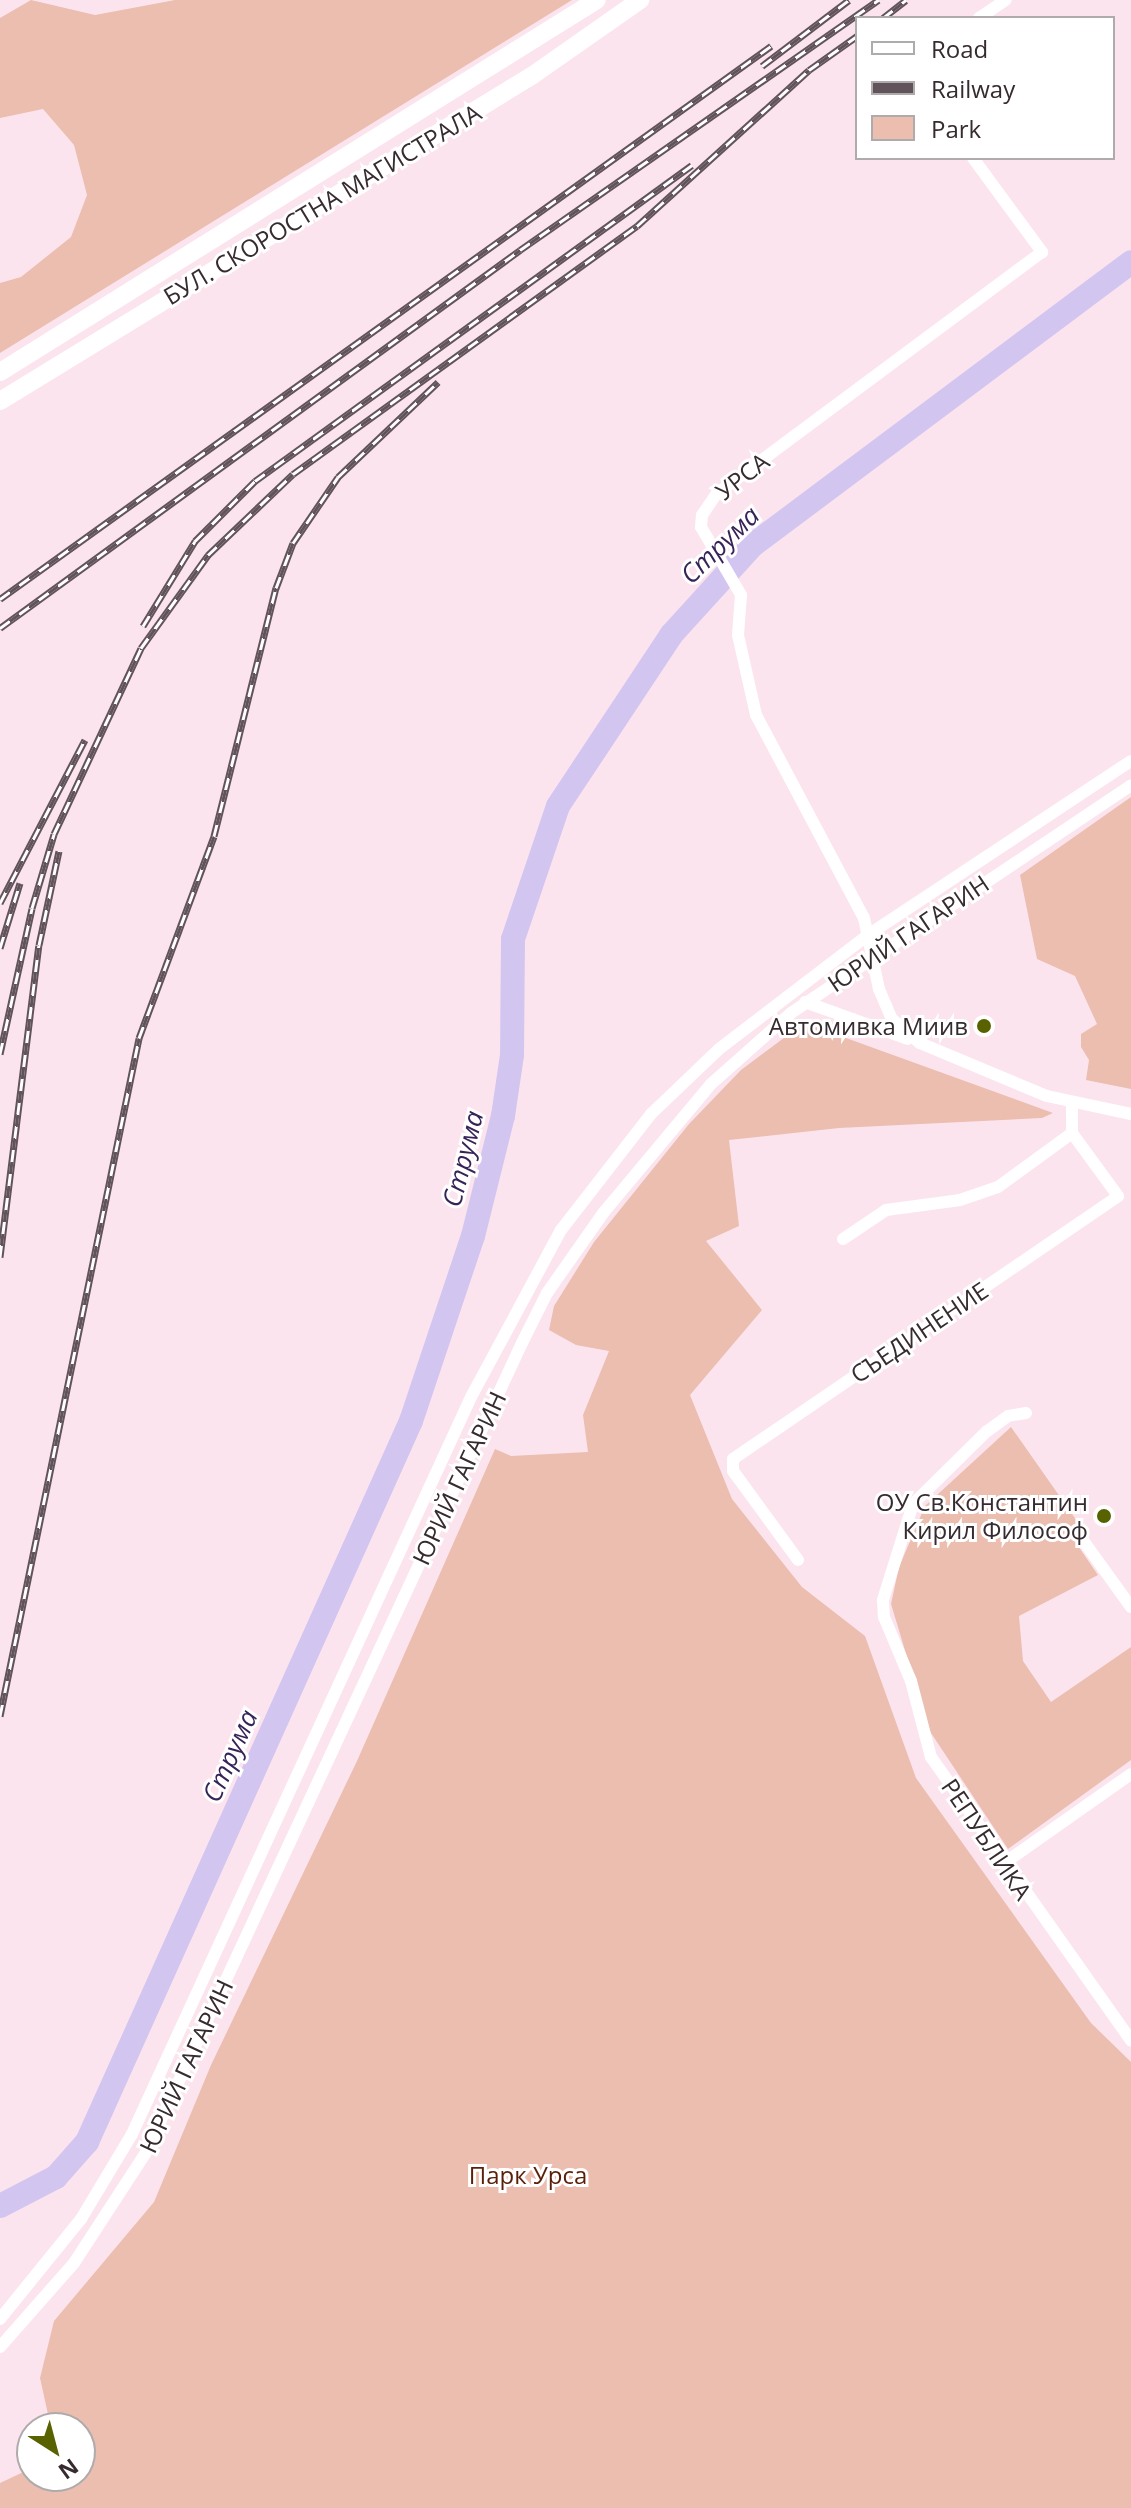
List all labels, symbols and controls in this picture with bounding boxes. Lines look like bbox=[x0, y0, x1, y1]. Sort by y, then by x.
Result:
legend bbox=[855, 16, 1115, 160]
text: Road bbox=[931, 32, 988, 65]
text: Railway bbox=[931, 72, 1015, 105]
street label: БУЛ. СКОРОСТНА МАГИСТРАЛА bbox=[158, 98, 486, 310]
text: Park bbox=[931, 112, 981, 145]
street label: УРСА bbox=[710, 446, 774, 506]
water label: Струма bbox=[674, 500, 766, 590]
street label: ЮРИЙ ГАГАРИН bbox=[822, 869, 994, 997]
place label: Автомивка Миив bbox=[769, 1012, 968, 1040]
marker: Автомивка Миив bbox=[975, 1017, 993, 1035]
water label: Струма bbox=[436, 1108, 490, 1210]
street label: СЪЕДИНЕНИЕ bbox=[845, 1275, 993, 1389]
street label: ЮРИЙ ГАГАРИН bbox=[406, 1387, 512, 1569]
place label: ОУ Св.Константин Кирил Философ bbox=[876, 1488, 1088, 1544]
marker: ОУ Св.Константин Кирил Философ bbox=[1095, 1507, 1113, 1525]
water label: Струма bbox=[196, 1705, 264, 1807]
street label: РЕПУБЛИКА bbox=[936, 1773, 1038, 1905]
street label: ЮРИЙ ГАГАРИН bbox=[133, 1975, 239, 2157]
park label: Парк Урса bbox=[469, 2161, 587, 2189]
north arrow bbox=[16, 2412, 96, 2492]
text: N bbox=[53, 2452, 85, 2487]

